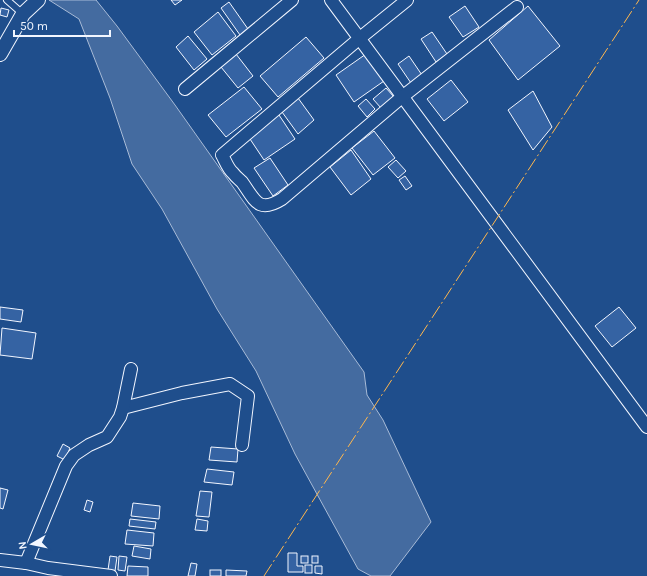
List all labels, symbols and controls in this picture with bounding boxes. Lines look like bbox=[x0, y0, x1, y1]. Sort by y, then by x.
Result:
scale bar bbox=[14, 12, 110, 38]
text: 50 m bbox=[20, 19, 48, 33]
north arrow bbox=[12, 524, 52, 564]
text: N bbox=[16, 541, 30, 550]

